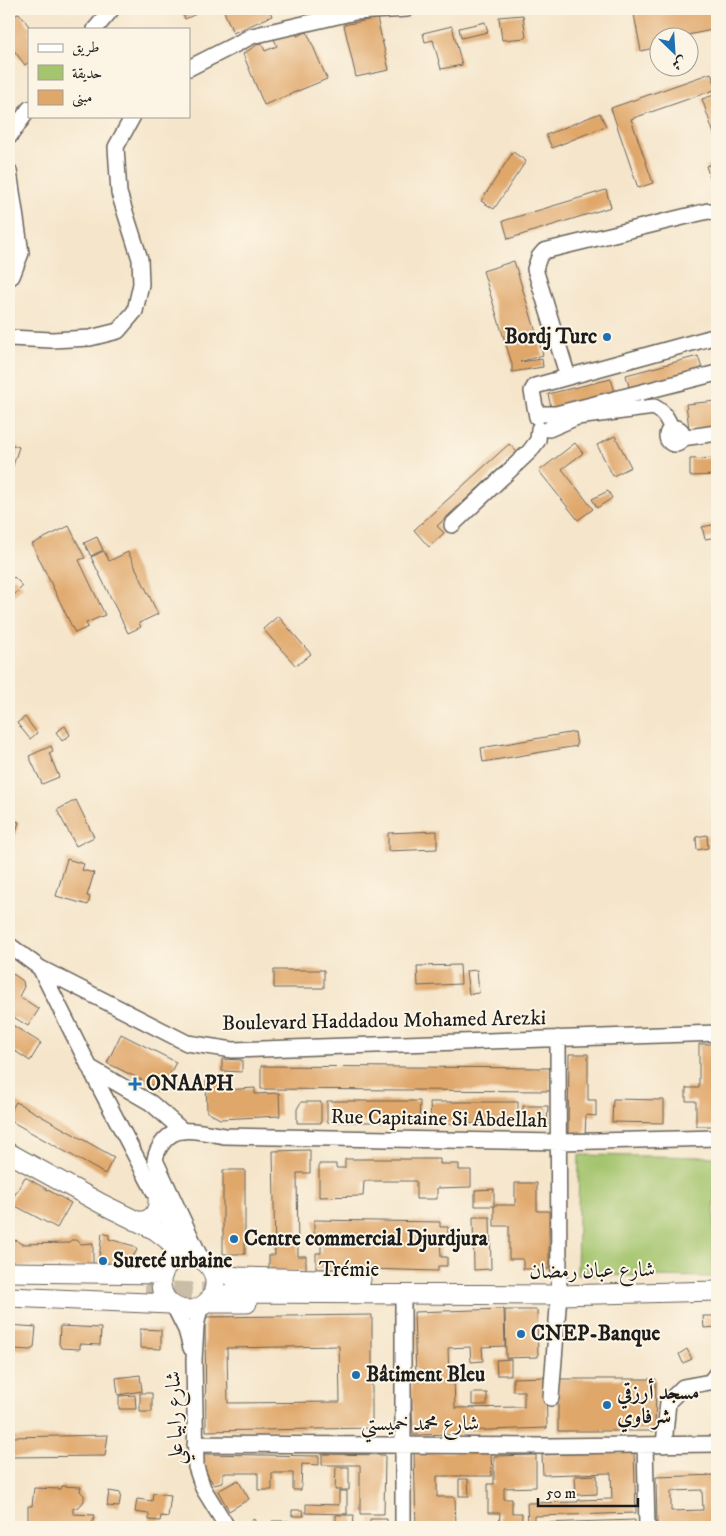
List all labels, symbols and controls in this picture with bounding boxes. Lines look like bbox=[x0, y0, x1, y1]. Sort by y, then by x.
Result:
legend bbox=[28, 28, 190, 118]
north arrow bbox=[648, 28, 698, 78]
text: طريق bbox=[72, 38, 99, 57]
text: ش bbox=[669, 52, 689, 74]
text: حديقة bbox=[72, 64, 102, 83]
text: مبنى bbox=[72, 88, 92, 108]
place label: Bordj Turc bbox=[505, 324, 597, 351]
marker: Bordj Turc bbox=[601, 331, 613, 343]
street label: Boulevard Haddadou Mohamed Arezki bbox=[222, 1005, 546, 1037]
place label: ONAAPH bbox=[146, 1071, 234, 1097]
marker: ONAAPH bbox=[128, 1077, 142, 1091]
street label: Rue Capitaine Si Abdellah bbox=[330, 1104, 548, 1134]
place label: Centre commercial Djurdjura bbox=[244, 1226, 489, 1253]
marker: Centre commercial Djurdjura bbox=[228, 1233, 240, 1245]
place label: Sureté urbaine bbox=[113, 1248, 233, 1274]
marker: Sureté urbaine bbox=[97, 1255, 109, 1267]
street label: Trémie bbox=[319, 1257, 379, 1283]
street label: شارع عبان رمضان bbox=[529, 1257, 655, 1289]
place label: CNEP-Banque bbox=[531, 1321, 660, 1347]
marker: CNEP-Banque bbox=[515, 1328, 527, 1340]
place label: Bâtiment Bleu bbox=[366, 1362, 485, 1388]
marker: Bâtiment Bleu bbox=[350, 1369, 362, 1381]
street label: شارع رابيا علي bbox=[160, 1370, 196, 1465]
place label: مسجد أرزقي شرفاوي bbox=[616, 1378, 699, 1433]
marker: مسجد أرزقي شرفاوي bbox=[601, 1399, 613, 1411]
street label: شارع محمد خميستي bbox=[361, 1411, 479, 1443]
scale bar bbox=[538, 1476, 638, 1508]
text: 50 m bbox=[546, 1484, 576, 1503]

